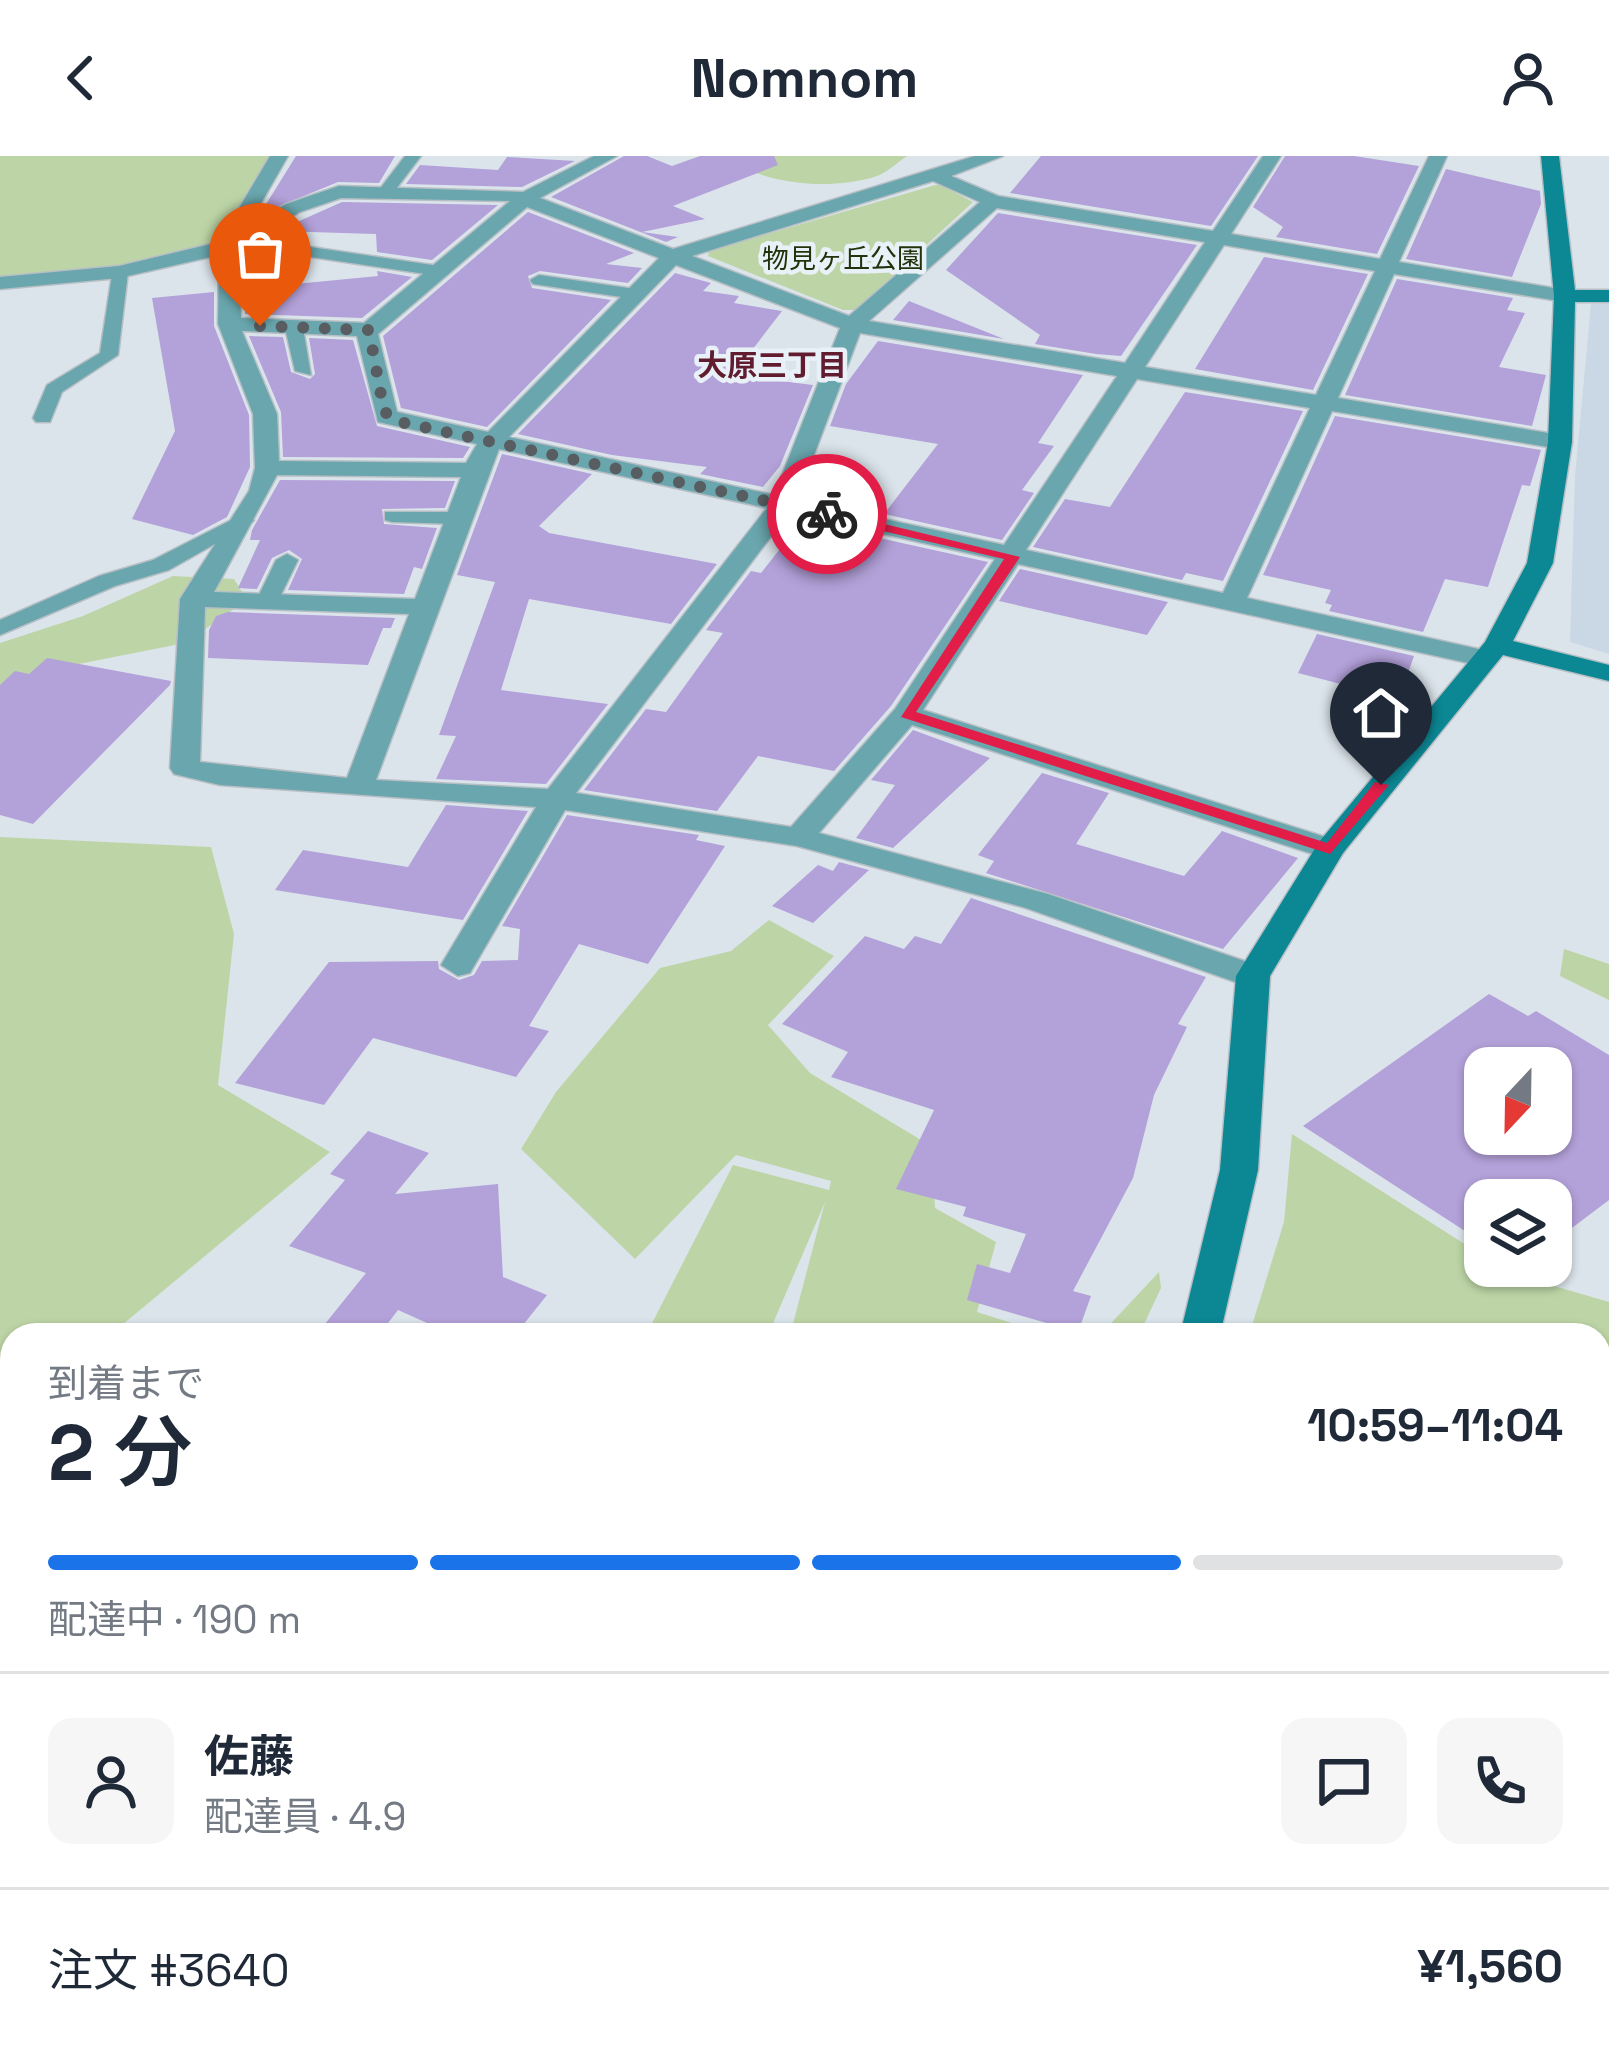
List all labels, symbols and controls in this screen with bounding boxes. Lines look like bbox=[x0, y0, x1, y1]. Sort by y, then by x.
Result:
text: Nomnom bbox=[691, 44, 918, 113]
icon: back bbox=[48, 45, 114, 111]
icon: person bbox=[1495, 45, 1561, 111]
pin bbox=[209, 203, 311, 326]
icon: bag bbox=[227, 221, 293, 287]
park label: 物見ヶ丘公園 bbox=[762, 241, 924, 276]
district label: 大原三丁目 bbox=[697, 346, 847, 385]
courier bbox=[767, 454, 887, 574]
icon: bike bbox=[794, 481, 860, 547]
pin bbox=[1330, 662, 1432, 785]
icon: home bbox=[1348, 680, 1414, 746]
north arrow bbox=[1464, 1047, 1572, 1155]
map controls bbox=[1464, 1047, 1572, 1287]
button: layers bbox=[1464, 1179, 1572, 1287]
text: 到着まで bbox=[48, 1359, 204, 1408]
text: 10:59–11:04 bbox=[1307, 1397, 1563, 1454]
text: 2 分 bbox=[48, 1403, 192, 1503]
text: 配達中 · 190 m bbox=[48, 1595, 301, 1644]
button: person bbox=[48, 1718, 174, 1844]
button: chat bbox=[1281, 1718, 1407, 1844]
button: phone bbox=[1437, 1718, 1563, 1844]
text: 佐藤 bbox=[204, 1728, 294, 1785]
text: 配達員 · 4.9 bbox=[204, 1792, 406, 1841]
text: ¥1,560 bbox=[1418, 1938, 1563, 1995]
text: 注文 #3640 bbox=[48, 1942, 290, 1999]

